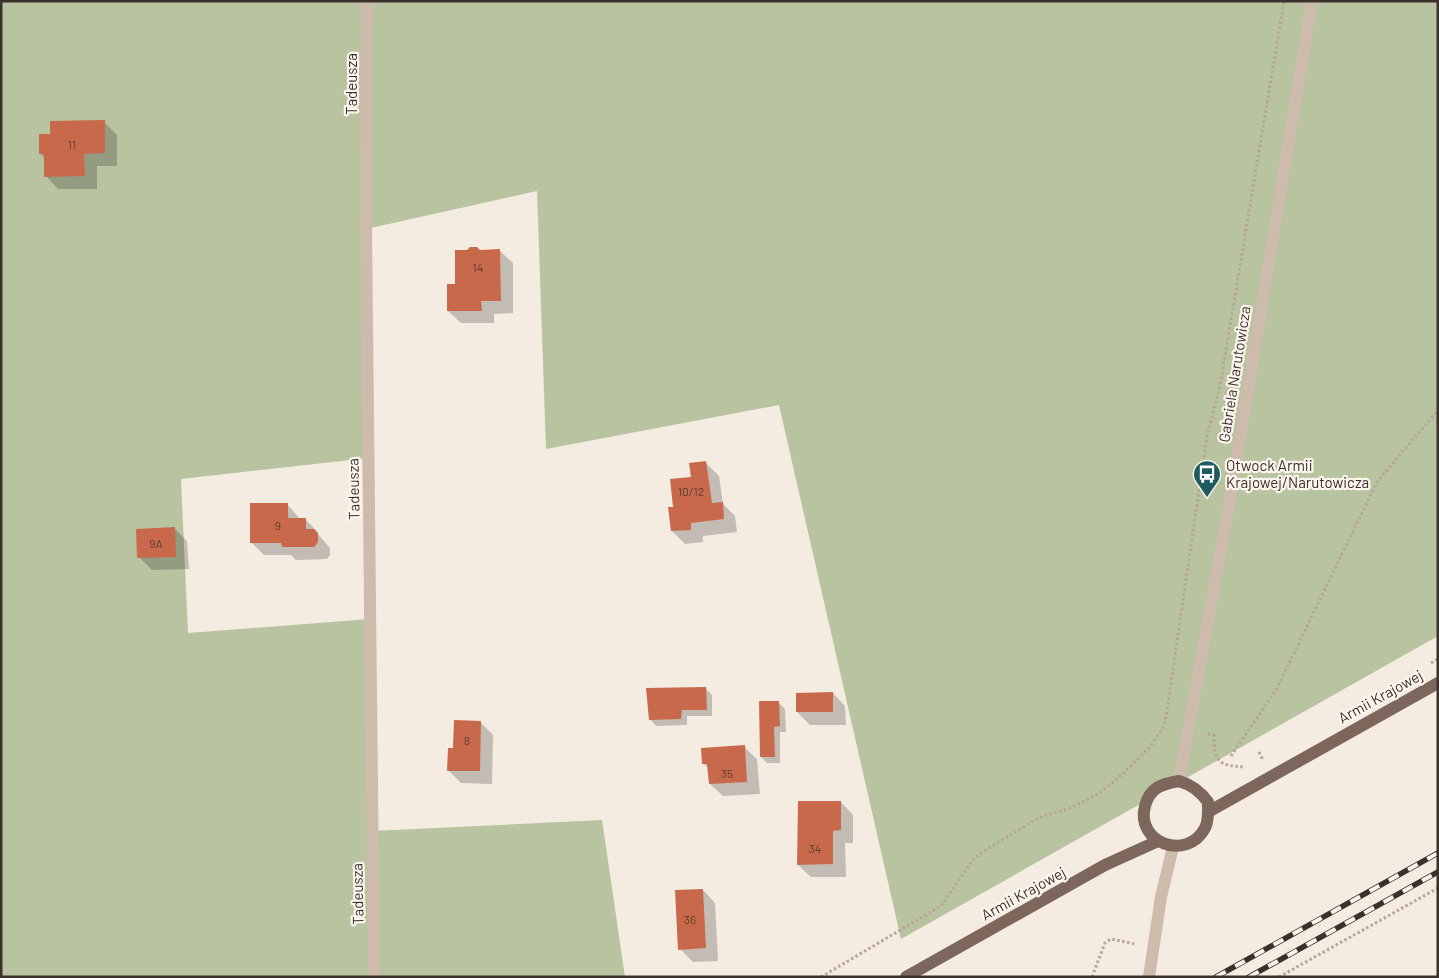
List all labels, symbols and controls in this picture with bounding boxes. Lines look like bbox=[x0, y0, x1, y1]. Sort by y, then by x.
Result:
street label: Tadeusza bbox=[342, 53, 360, 115]
house number: 11 bbox=[68, 137, 76, 151]
house number: 14 bbox=[473, 260, 483, 274]
street label: Gabriela Narutowicza bbox=[1214, 305, 1254, 443]
place label: Otwock Armii Krajowej/Narutowicza bbox=[1226, 456, 1369, 491]
street label: Tadeusza bbox=[343, 458, 363, 520]
bus stop icon: Otwock Armii Krajowej/Narutowicza bbox=[1192, 459, 1222, 498]
house number: 10/12 bbox=[678, 484, 704, 498]
house number: 9 bbox=[275, 518, 281, 532]
house number: 9A bbox=[149, 536, 163, 550]
street label: Armii Krajowej bbox=[1335, 665, 1425, 727]
house number: 8 bbox=[464, 733, 470, 747]
house number: 35 bbox=[721, 766, 733, 780]
house number: 34 bbox=[809, 841, 821, 855]
street label: Armii Krajowej bbox=[978, 862, 1068, 924]
street label: Tadeusza bbox=[347, 863, 367, 925]
house number: 36 bbox=[684, 912, 696, 926]

